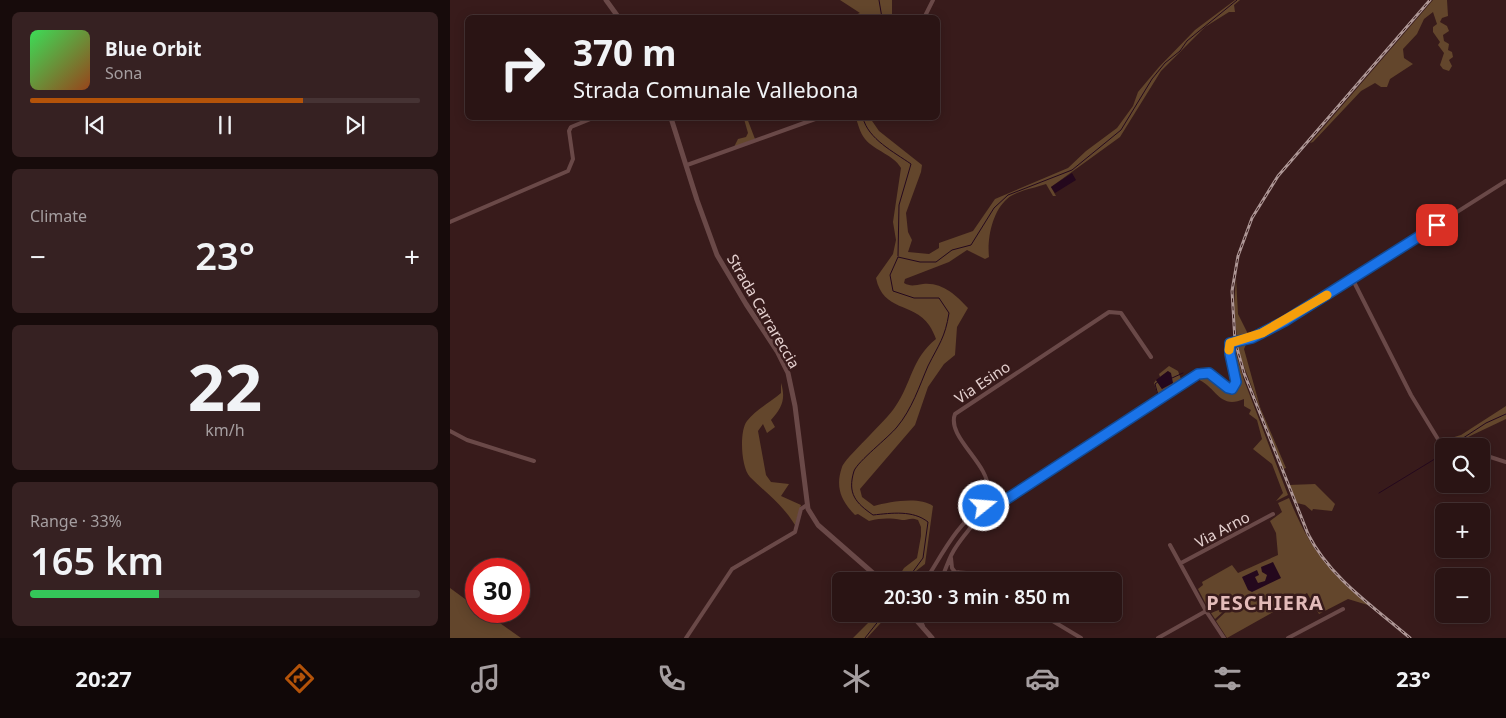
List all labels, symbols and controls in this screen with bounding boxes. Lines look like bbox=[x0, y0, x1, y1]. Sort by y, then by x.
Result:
text: 370 m bbox=[573, 29, 676, 76]
icon: right bbox=[490, 35, 555, 100]
text: Blue Orbit bbox=[105, 36, 201, 62]
text: Sona bbox=[105, 62, 142, 84]
text: Strada Comunale Vallebona bbox=[573, 74, 858, 104]
icon: previous bbox=[81, 111, 109, 139]
icon: pause bbox=[211, 111, 239, 139]
icon: next bbox=[341, 111, 369, 139]
pin bbox=[1416, 204, 1458, 246]
text: Climate bbox=[30, 205, 87, 227]
icon: arrive bbox=[1423, 211, 1451, 239]
text: 23° bbox=[195, 229, 255, 281]
text: − bbox=[30, 237, 46, 275]
text: + bbox=[404, 237, 420, 275]
street label: Strada Carrareccia bbox=[723, 250, 805, 372]
text: 22 bbox=[188, 342, 262, 430]
street label: Via Esino bbox=[950, 356, 1014, 408]
text: km/h bbox=[205, 419, 245, 441]
map controls bbox=[1435, 438, 1490, 623]
button: search bbox=[1435, 438, 1490, 493]
position arrow bbox=[957, 479, 1009, 531]
button: + bbox=[1435, 503, 1490, 558]
street label: Via Arno bbox=[1191, 506, 1253, 552]
text: Range · 33% bbox=[30, 510, 122, 532]
text: 165 km bbox=[30, 534, 164, 586]
speed limit sign: 30 bbox=[465, 558, 530, 623]
button: − bbox=[1435, 568, 1490, 623]
text: 20:30 · 3 min · 850 m bbox=[884, 584, 1070, 610]
district label: PESCHIERA bbox=[1206, 589, 1324, 616]
icon: directions bbox=[282, 661, 317, 696]
icon: music bbox=[468, 661, 503, 696]
icon: phone bbox=[654, 661, 689, 696]
icon: climate bbox=[839, 661, 874, 696]
icon: car bbox=[1025, 661, 1060, 696]
icon: filters bbox=[1210, 661, 1245, 696]
text: 20:27 bbox=[75, 663, 132, 693]
text: 23° bbox=[1396, 663, 1431, 693]

